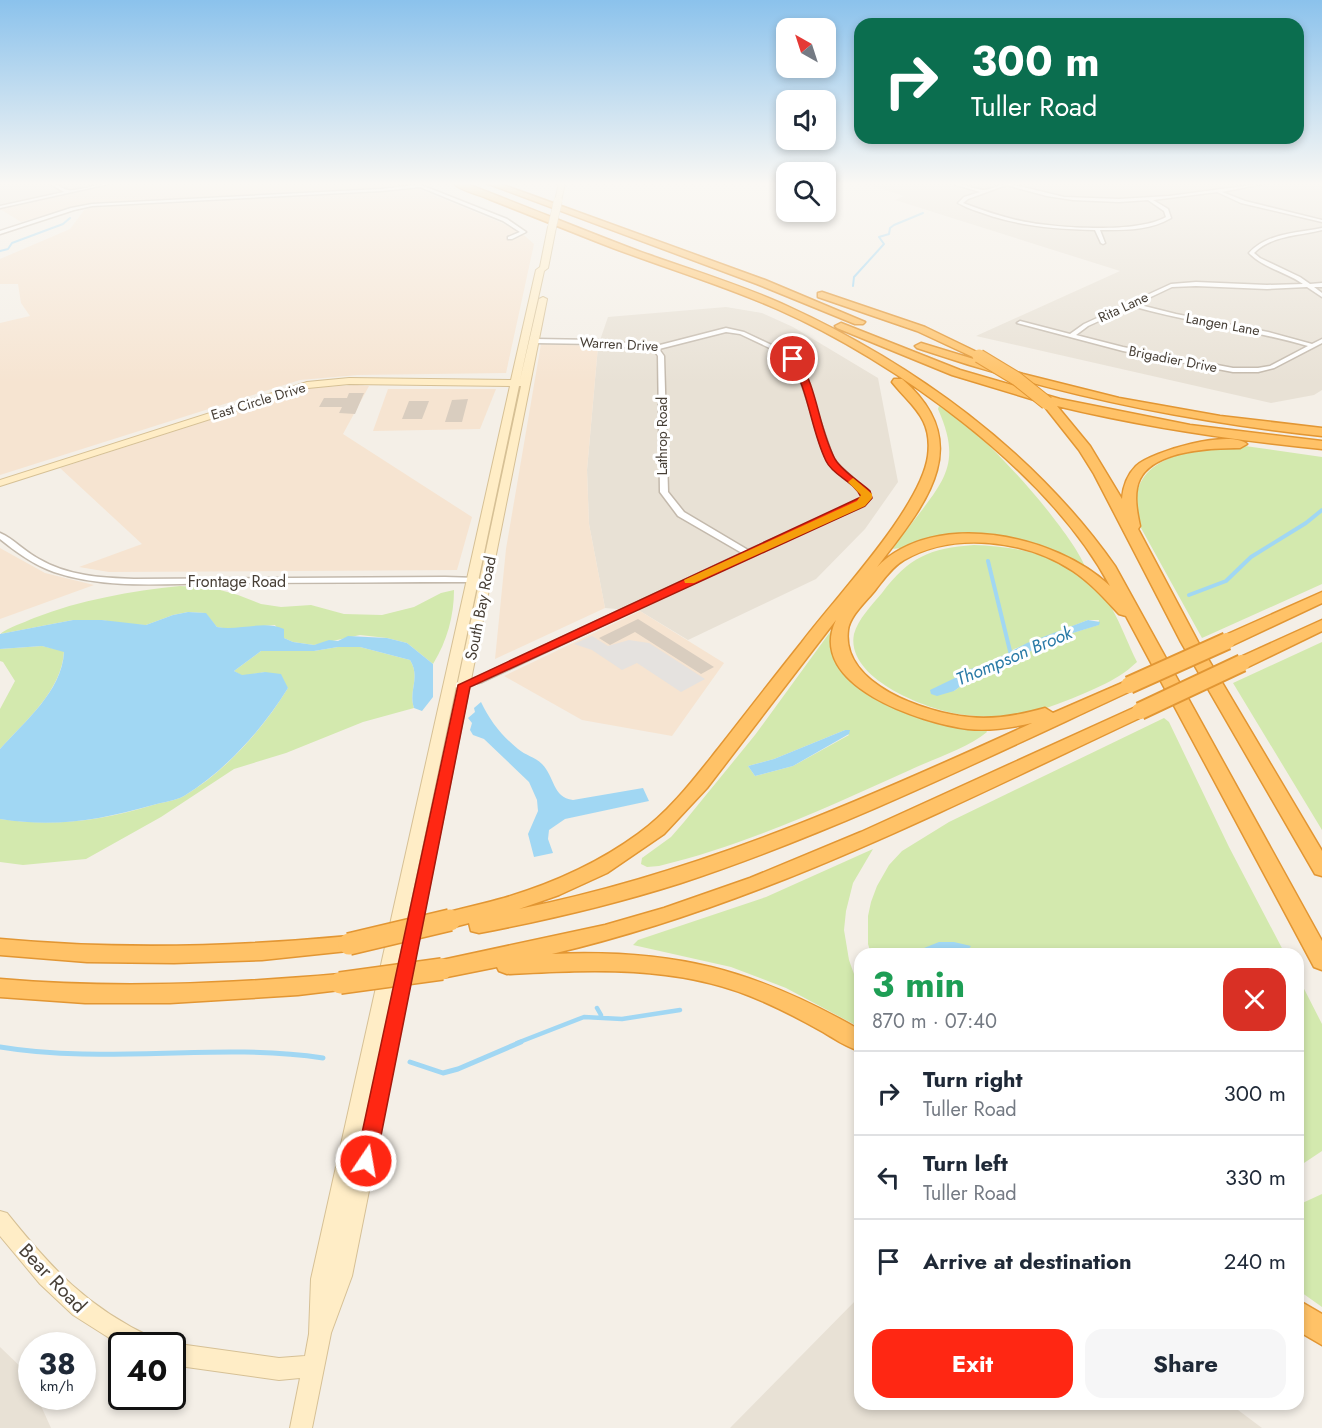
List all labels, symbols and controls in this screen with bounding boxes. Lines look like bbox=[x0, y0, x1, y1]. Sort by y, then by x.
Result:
north arrow bbox=[776, 18, 836, 78]
map controls bbox=[776, 18, 836, 222]
text: 300 m bbox=[971, 31, 1100, 92]
icon: right bbox=[872, 42, 950, 120]
text: Tuller Road bbox=[971, 87, 1098, 126]
button: sound bbox=[776, 90, 836, 150]
button: search bbox=[776, 162, 836, 222]
street label: Rita Lane bbox=[1095, 287, 1151, 327]
street label: Langen Lane bbox=[1184, 308, 1262, 340]
street label: Warren Drive bbox=[579, 332, 659, 356]
pin bbox=[767, 333, 818, 384]
street label: Brigadier Drive bbox=[1127, 341, 1219, 377]
icon: arrive bbox=[776, 342, 809, 375]
street label: East Circle Drive bbox=[208, 377, 308, 425]
street label: Lathrop Road bbox=[652, 397, 672, 475]
street label: South Bay Road bbox=[459, 554, 502, 662]
street label: Frontage Road bbox=[188, 570, 286, 593]
water label: Thompson Brook bbox=[952, 619, 1077, 692]
text: 3 min bbox=[872, 958, 965, 1010]
button: close bbox=[1223, 968, 1286, 1031]
text: 870 m · 07:40 bbox=[872, 1007, 997, 1036]
text: Turn right bbox=[923, 1063, 1023, 1095]
icon: right bbox=[872, 1077, 905, 1110]
text: 300 m bbox=[1224, 1077, 1286, 1109]
text: Tuller Road bbox=[923, 1095, 1017, 1124]
position arrow bbox=[334, 1129, 398, 1193]
text: Turn left bbox=[923, 1147, 1008, 1179]
icon: left bbox=[872, 1161, 905, 1194]
text: 330 m bbox=[1225, 1161, 1286, 1193]
text: Tuller Road bbox=[923, 1179, 1017, 1208]
street label: Bear Road bbox=[12, 1237, 93, 1320]
icon: arrive bbox=[872, 1245, 905, 1278]
text: Arrive at destination bbox=[923, 1245, 1132, 1277]
text: 240 m bbox=[1224, 1245, 1286, 1277]
button: Exit bbox=[872, 1329, 1073, 1398]
button: Share bbox=[1085, 1329, 1286, 1398]
speed limit sign: 40 bbox=[108, 1332, 186, 1410]
text: 38 bbox=[38, 1342, 76, 1385]
text: km/h bbox=[40, 1375, 74, 1397]

